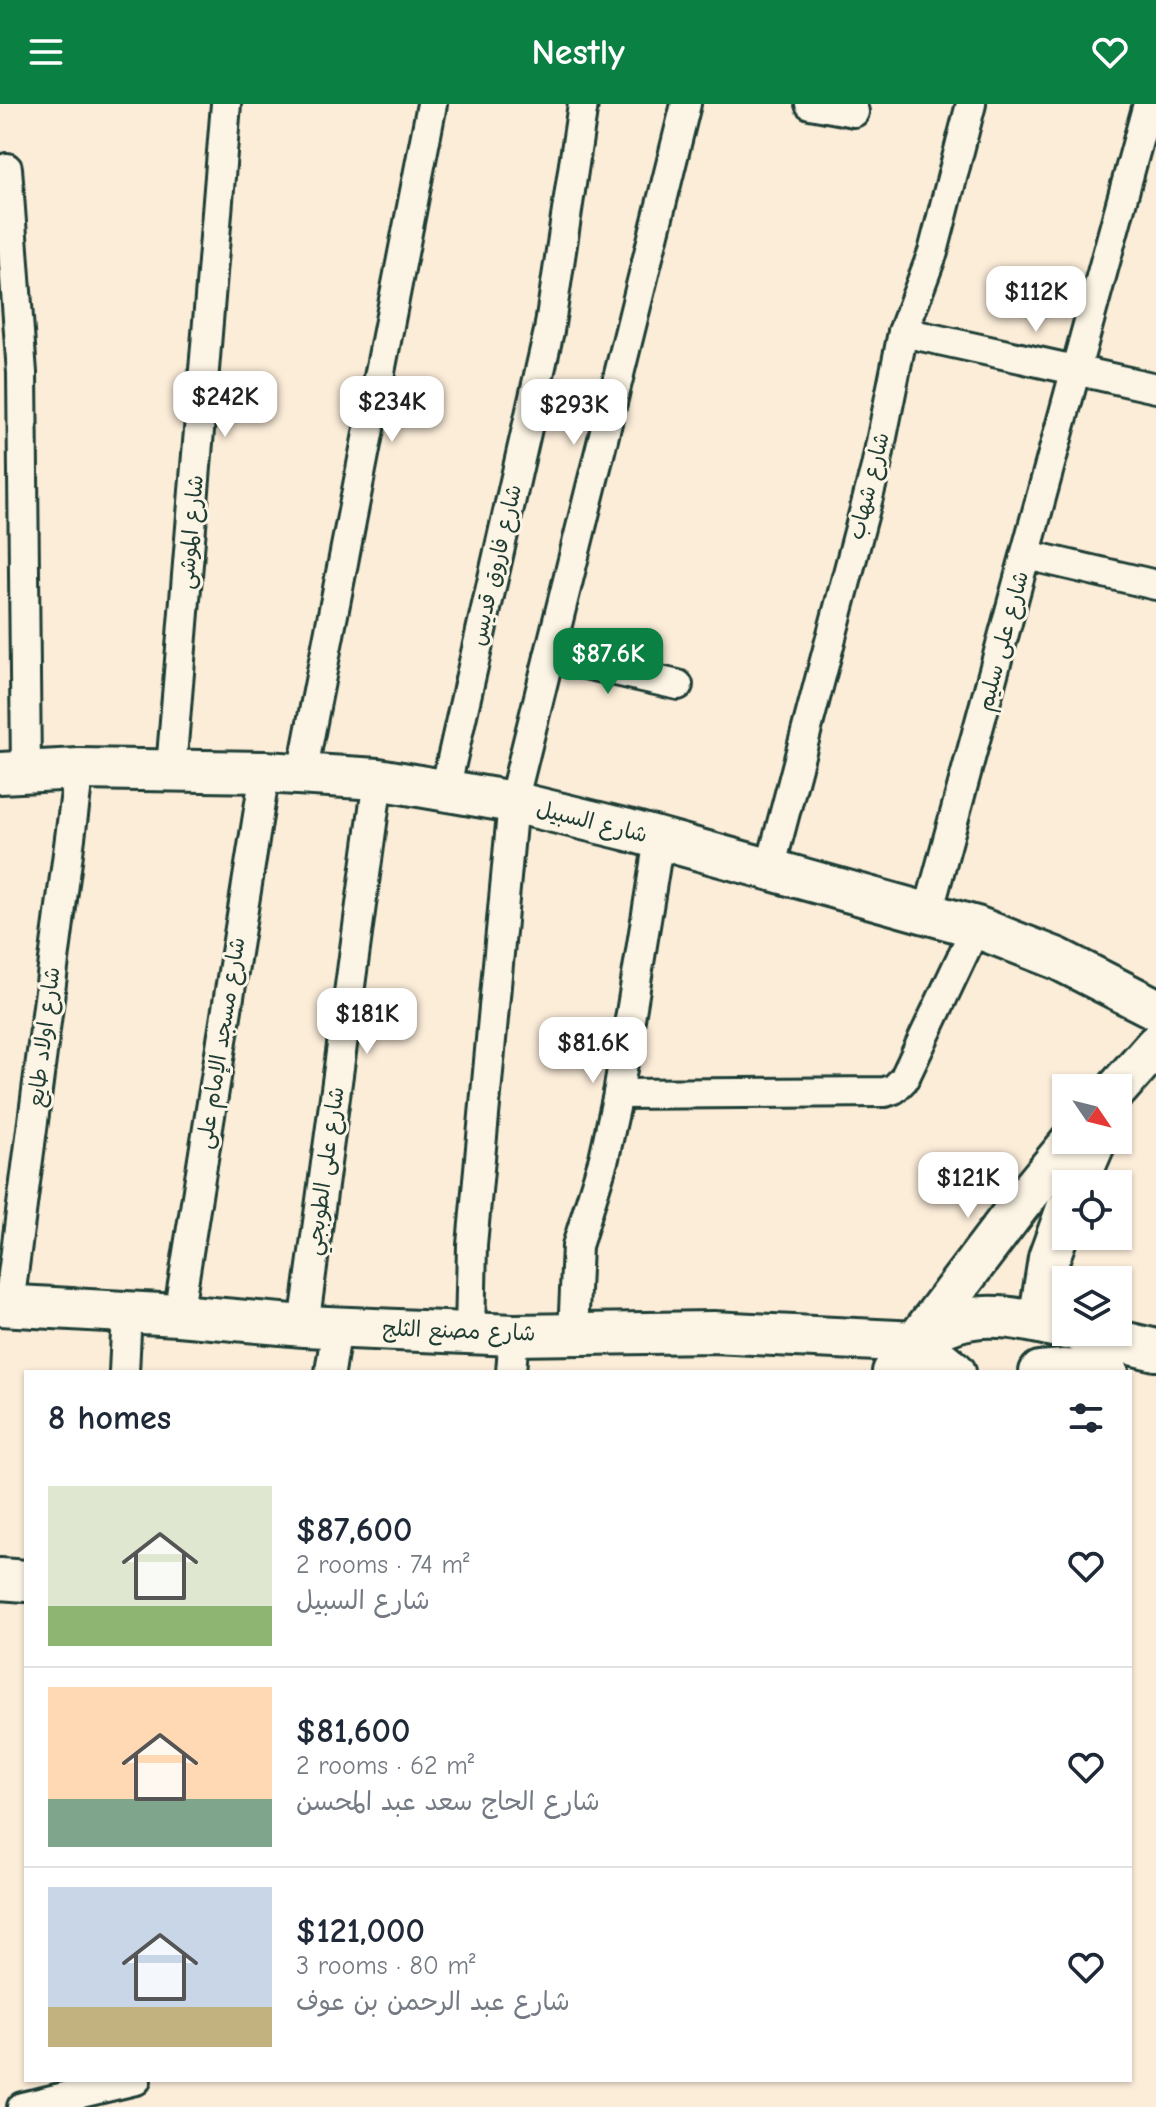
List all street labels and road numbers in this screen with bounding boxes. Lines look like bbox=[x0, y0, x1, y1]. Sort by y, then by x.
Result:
street label: شارع شهاب bbox=[843, 430, 897, 543]
street label: شارع الموشى bbox=[173, 474, 211, 590]
street label: شارع فاروق قديس bbox=[465, 482, 529, 649]
street label: شارع على سليم bbox=[972, 568, 1037, 715]
street label: شارع السبيل bbox=[533, 796, 650, 850]
street label: شارع مسجد الإمام على bbox=[191, 935, 254, 1151]
street label: شارع اولاد طايع bbox=[22, 965, 68, 1109]
street label: شارع على الطوبجي bbox=[300, 1085, 356, 1258]
street label: شارع مصنع الثلج bbox=[382, 1315, 536, 1350]

